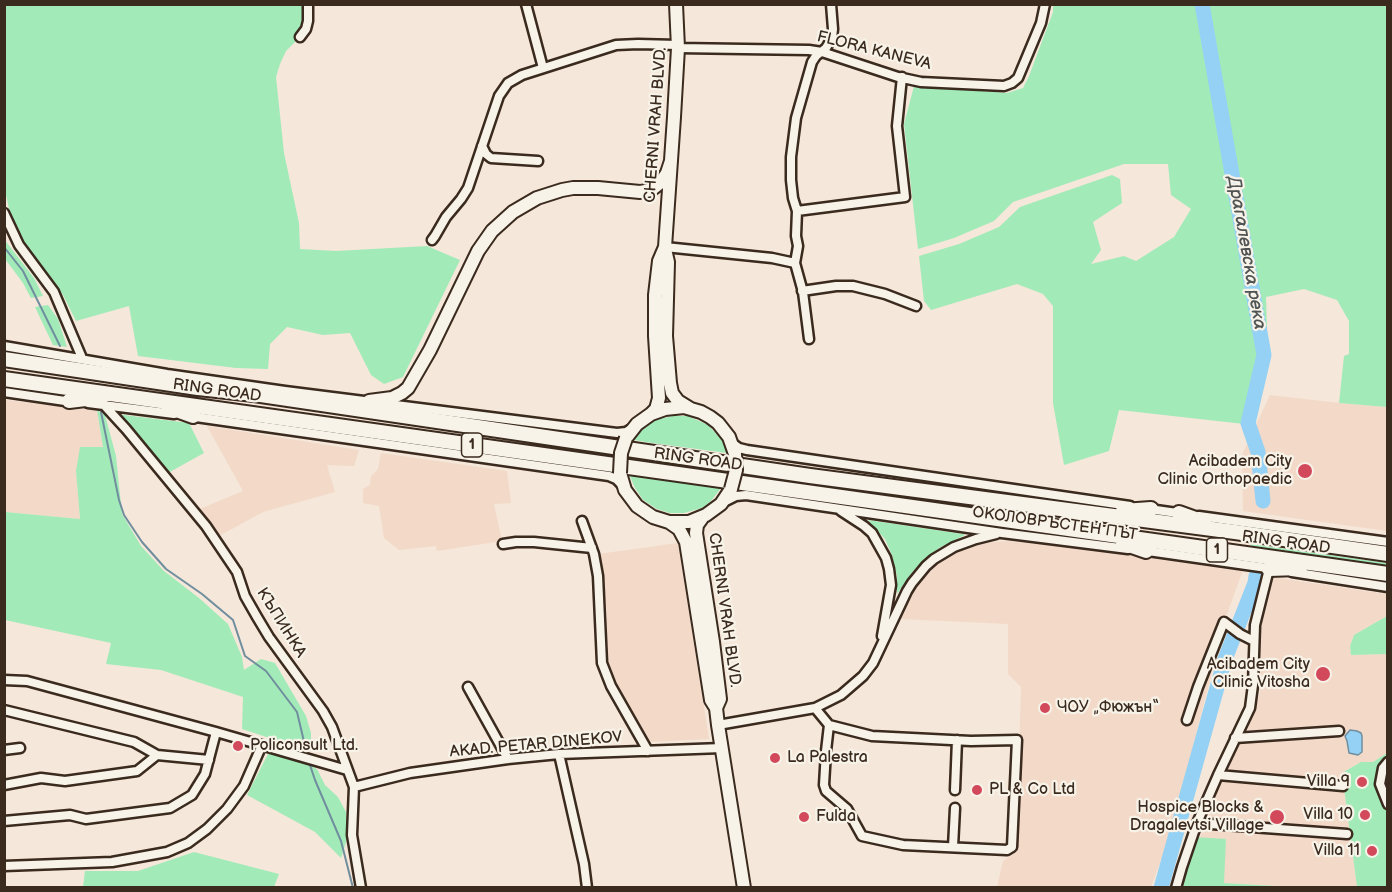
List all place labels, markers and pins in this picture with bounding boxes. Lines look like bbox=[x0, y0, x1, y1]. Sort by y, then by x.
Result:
place label: Acibadem City Clinic Orthopaedic bbox=[1157, 452, 1292, 490]
marker: Acibadem City Clinic Orthopaedic bbox=[1296, 462, 1314, 480]
place label: Acibadem City Clinic Vitosha bbox=[1207, 655, 1310, 693]
marker: Acibadem City Clinic Vitosha bbox=[1314, 665, 1332, 683]
place label: ЧОУ „Фюжън“ bbox=[1057, 698, 1159, 718]
marker: ЧОУ „Фюжън“ bbox=[1038, 701, 1052, 715]
place label: Policonsult Ltd. bbox=[250, 736, 358, 756]
marker: Policonsult Ltd. bbox=[231, 739, 245, 753]
place label: La Palestra bbox=[787, 748, 868, 768]
marker: La Palestra bbox=[768, 751, 782, 765]
place label: Villa 9 bbox=[1307, 772, 1350, 792]
marker: Villa 9 bbox=[1355, 775, 1369, 789]
place label: PL & Co Ltd bbox=[989, 780, 1075, 800]
marker: PL & Co Ltd bbox=[970, 783, 984, 797]
place label: Hospice Blocks & Dragalevtsi Village bbox=[1130, 798, 1264, 836]
place label: Villa 10 bbox=[1303, 805, 1353, 825]
place label: Fulda bbox=[816, 807, 856, 827]
marker: Hospice Blocks & Dragalevtsi Village bbox=[1268, 808, 1286, 826]
marker: Villa 10 bbox=[1358, 808, 1372, 822]
marker: Fulda bbox=[797, 810, 811, 824]
place label: Villa 11 bbox=[1314, 841, 1360, 861]
marker: Villa 11 bbox=[1365, 844, 1379, 858]

